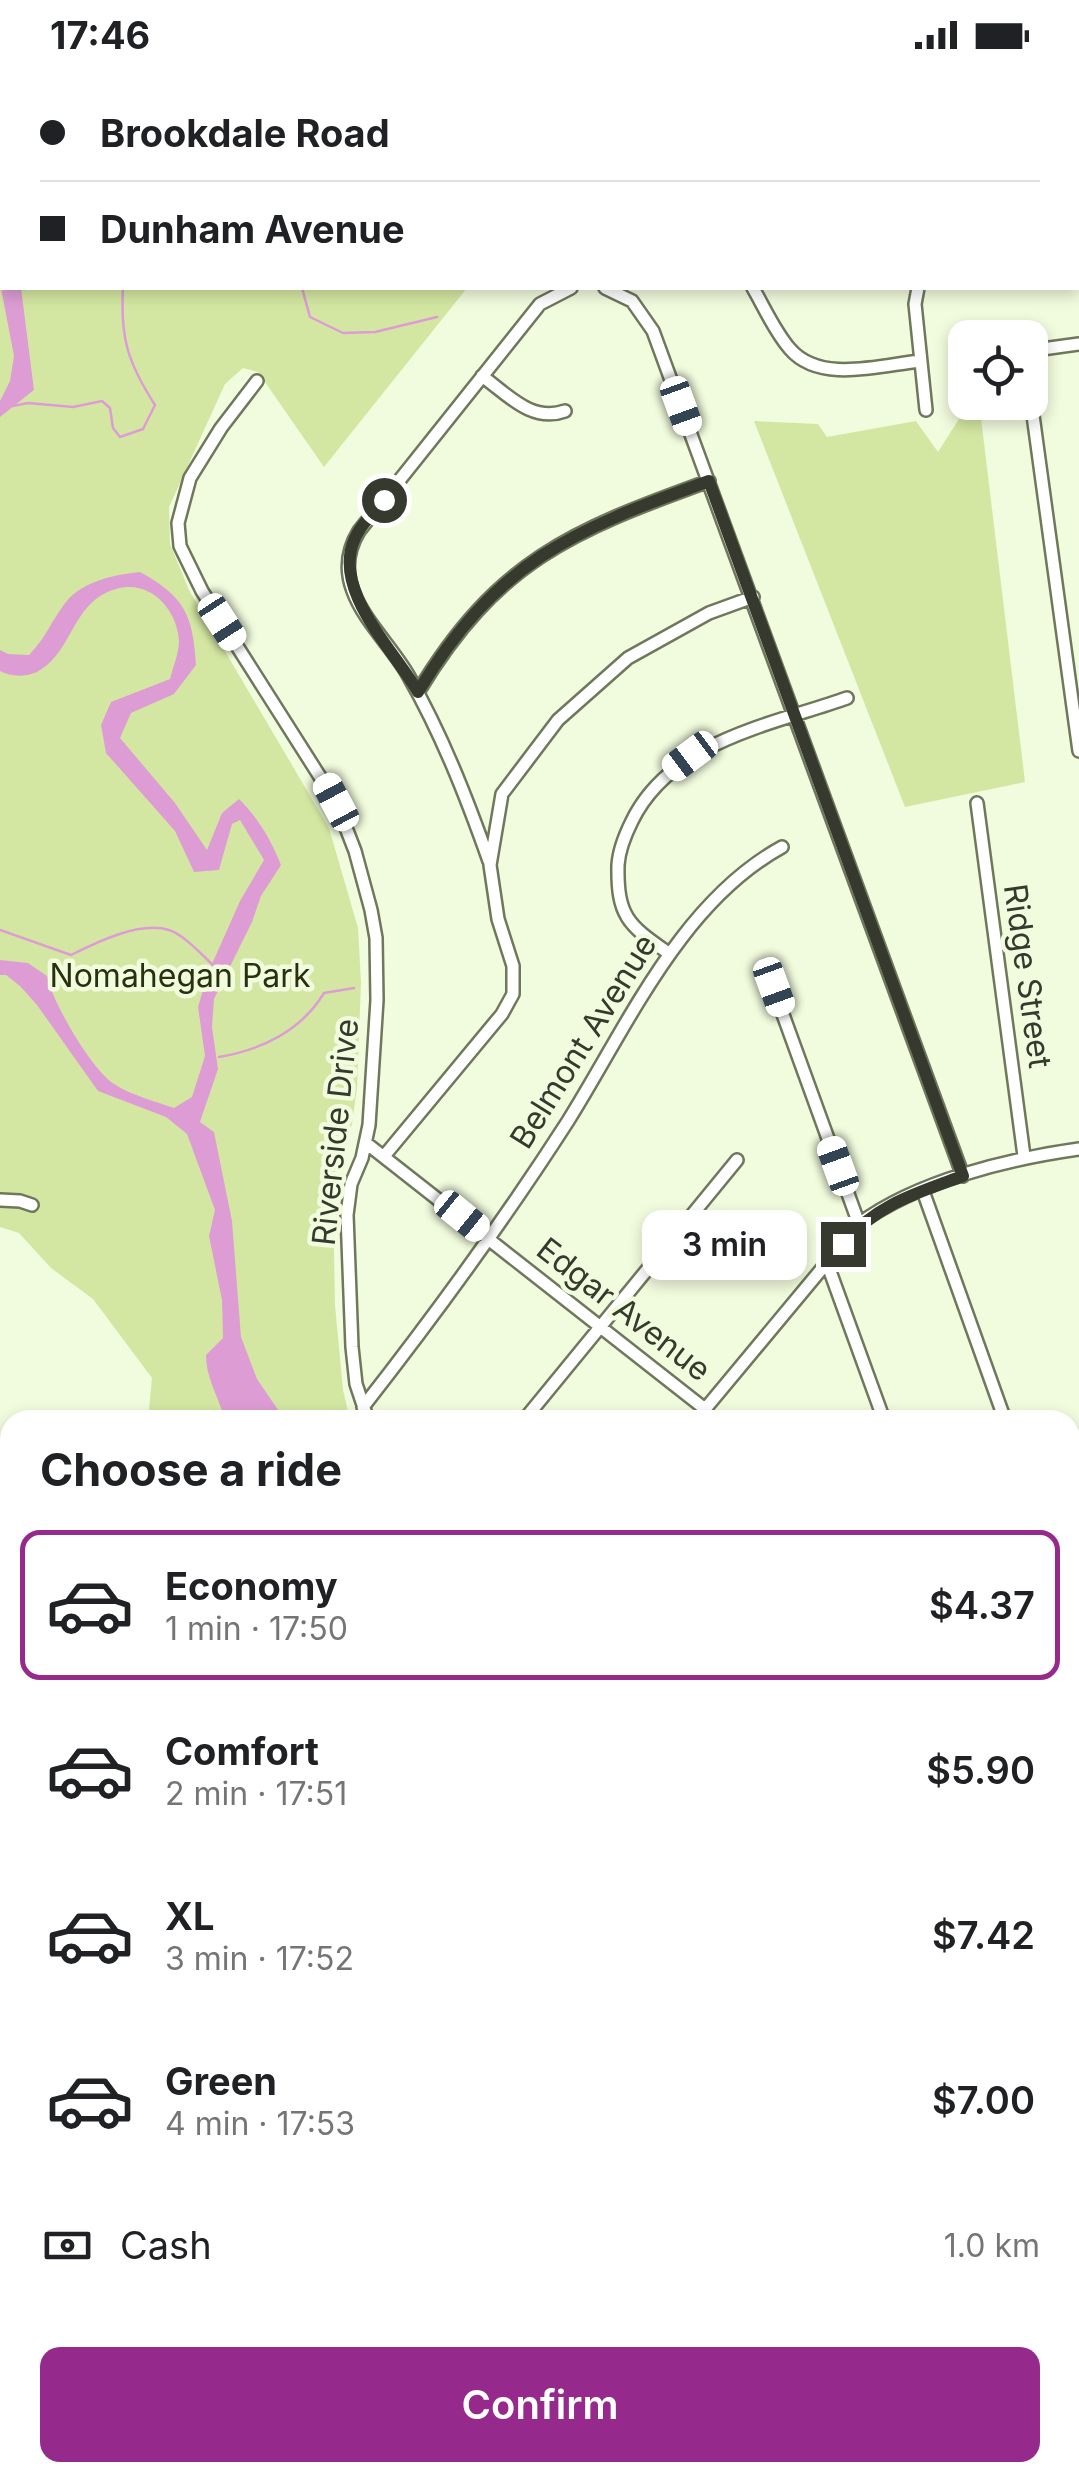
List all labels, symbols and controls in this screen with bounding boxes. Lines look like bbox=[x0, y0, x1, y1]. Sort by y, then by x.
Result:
text: 17:46 bbox=[50, 12, 150, 58]
text: Brookdale Road bbox=[100, 110, 390, 156]
text: Dunham Avenue bbox=[100, 206, 405, 252]
map controls bbox=[948, 320, 1048, 420]
button: locate bbox=[948, 320, 1048, 420]
car bbox=[657, 373, 705, 439]
route start bbox=[362, 478, 407, 523]
car bbox=[193, 589, 251, 655]
car bbox=[657, 726, 723, 786]
car bbox=[309, 768, 363, 836]
street label: Ridge Street bbox=[996, 881, 1060, 1071]
street label: Belmont Avenue bbox=[501, 927, 665, 1155]
car bbox=[750, 954, 798, 1020]
park label: Nomahegan Park bbox=[50, 956, 311, 995]
street label: Riverside Drive bbox=[304, 1017, 366, 1247]
car bbox=[814, 1133, 862, 1199]
car bbox=[429, 1185, 495, 1247]
callout: 3 min bbox=[643, 1209, 808, 1279]
route end bbox=[821, 1222, 866, 1267]
text: 3 min bbox=[682, 1225, 767, 1264]
street label: Edgar Avenue bbox=[529, 1229, 719, 1389]
text: Choose a ride bbox=[40, 1442, 342, 1497]
icon: car bbox=[45, 1560, 135, 1650]
text: Economy bbox=[165, 1563, 338, 1609]
text: $4.37 bbox=[929, 1582, 1035, 1628]
text: 1 min · 17:50 bbox=[165, 1609, 348, 1648]
icon: car bbox=[45, 1725, 135, 1815]
text: Comfort bbox=[165, 1728, 319, 1774]
text: $5.90 bbox=[926, 1747, 1035, 1793]
text: 2 min · 17:51 bbox=[165, 1774, 347, 1813]
icon: car bbox=[45, 1890, 135, 1980]
text: XL bbox=[165, 1893, 215, 1939]
text: $7.42 bbox=[932, 1912, 1035, 1958]
text: 3 min · 17:52 bbox=[165, 1939, 354, 1978]
icon: car bbox=[45, 2055, 135, 2145]
text: Green bbox=[165, 2058, 277, 2104]
text: $7.00 bbox=[932, 2077, 1035, 2123]
text: 4 min · 17:53 bbox=[165, 2104, 355, 2143]
icon: cash bbox=[40, 2218, 95, 2273]
text: Cash bbox=[120, 2222, 212, 2268]
text: 1.0 km bbox=[944, 2226, 1040, 2265]
button: Confirm bbox=[40, 2347, 1040, 2462]

